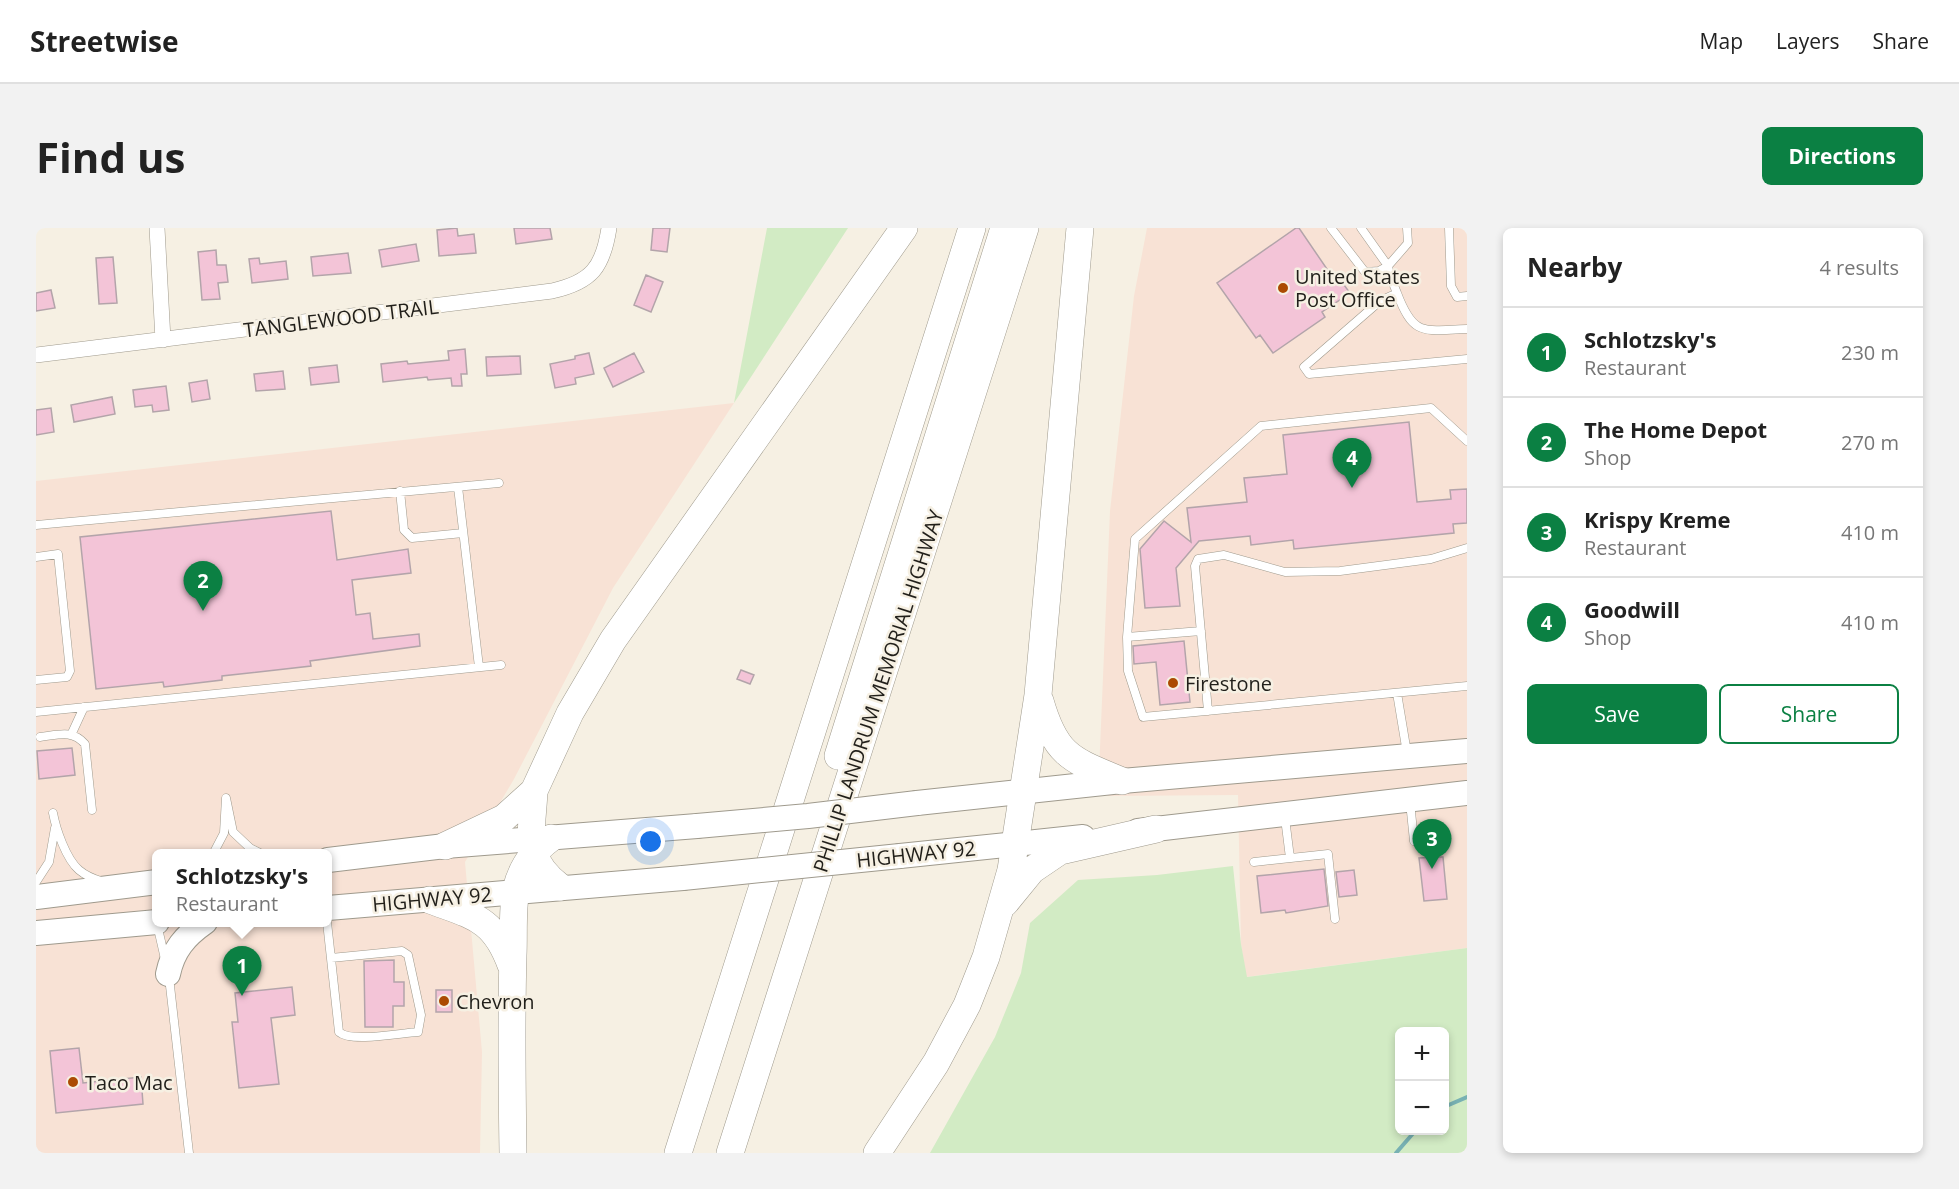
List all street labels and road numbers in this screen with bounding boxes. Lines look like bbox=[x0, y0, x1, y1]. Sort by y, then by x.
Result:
street label: TANGLEWOOD TRAIL bbox=[242, 293, 440, 343]
street label: PHILLIP LANDRUM MEMORIAL HIGHWAY bbox=[807, 506, 950, 876]
street label: HIGHWAY 92 bbox=[855, 834, 977, 874]
street label: HIGHWAY 92 bbox=[371, 880, 493, 918]

